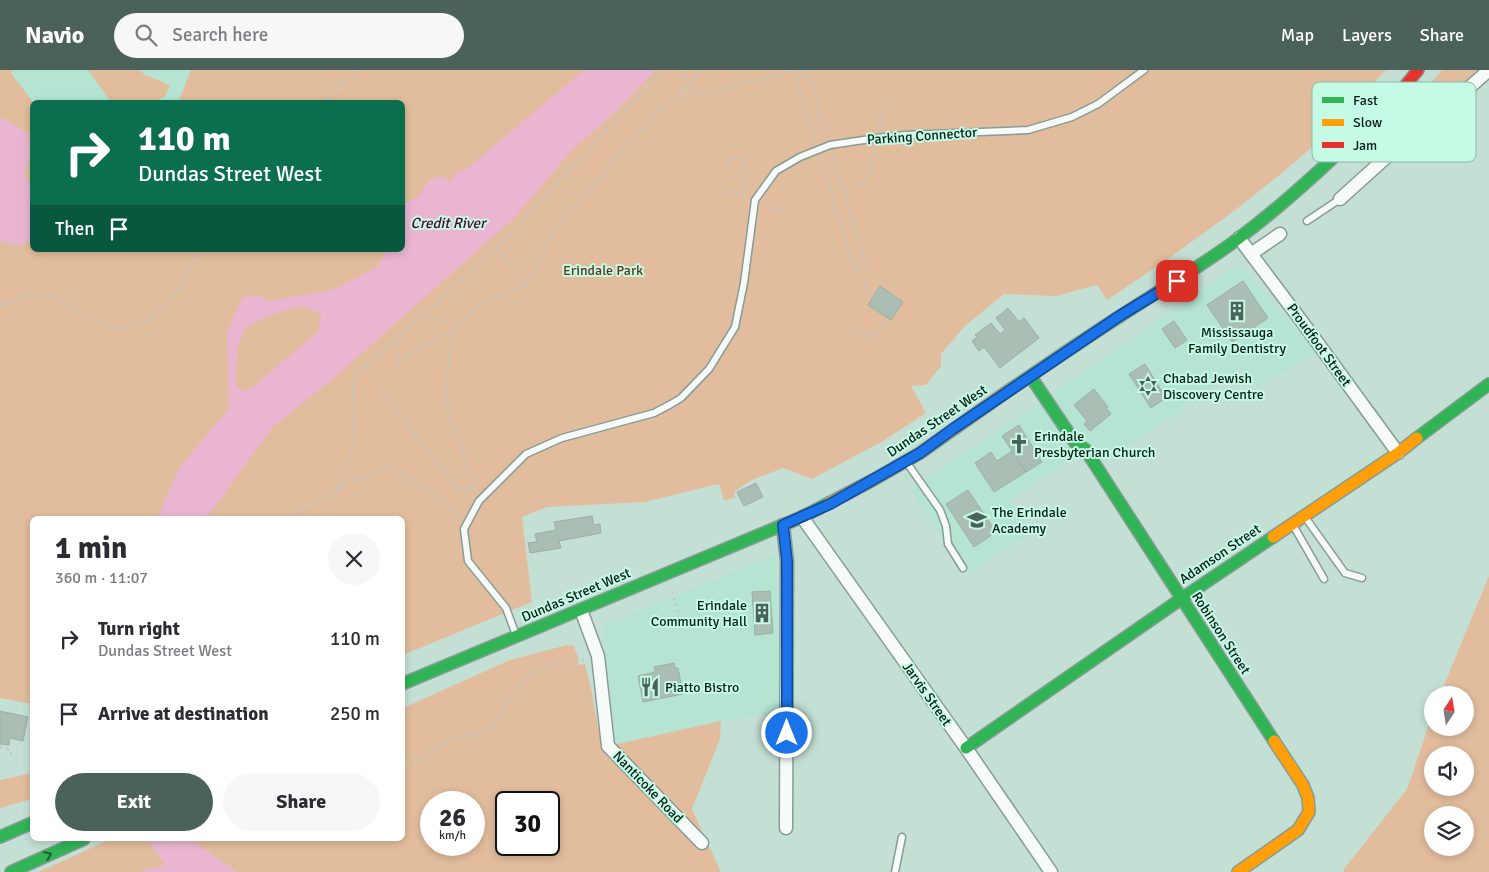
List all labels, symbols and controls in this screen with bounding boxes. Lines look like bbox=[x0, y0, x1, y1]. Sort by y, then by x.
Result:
search box bbox=[114, 13, 464, 58]
text: Navio bbox=[25, 20, 84, 50]
icon: search bbox=[132, 21, 160, 49]
text: Search here bbox=[172, 23, 268, 47]
text: Map bbox=[1281, 24, 1314, 46]
text: Layers bbox=[1342, 24, 1392, 46]
text: Share bbox=[1420, 24, 1464, 46]
legend bbox=[1312, 82, 1476, 162]
text: Fast bbox=[1353, 92, 1378, 109]
text: Slow bbox=[1353, 114, 1382, 131]
text: 110 m bbox=[138, 117, 231, 160]
icon: right bbox=[55, 120, 120, 185]
street label: Parking Connector bbox=[866, 124, 979, 148]
text: Jam bbox=[1353, 137, 1377, 154]
text: Dundas Street West bbox=[138, 160, 322, 187]
water label: Credit River bbox=[411, 214, 488, 232]
icon: arrive bbox=[105, 215, 133, 243]
text: Then bbox=[55, 217, 95, 241]
pin bbox=[1156, 260, 1198, 302]
park label: Erindale Park bbox=[563, 262, 643, 279]
icon: arrive bbox=[1163, 267, 1191, 295]
building icon: Mississauga Family Dentistry bbox=[1226, 300, 1248, 322]
street label: Proudfoot Street bbox=[1283, 300, 1355, 390]
place label: Mississauga Family Dentistry bbox=[1188, 324, 1286, 357]
place label: Chabad Jewish Discovery Centre bbox=[1163, 370, 1264, 403]
synagogue icon: Chabad Jewish Discovery Centre bbox=[1137, 375, 1159, 397]
street label: Dundas Street West bbox=[884, 381, 990, 461]
place label: Erindale Presbyterian Church bbox=[1034, 428, 1155, 461]
church icon: Erindale Presbyterian Church bbox=[1008, 433, 1030, 455]
place label: The Erindale Academy bbox=[992, 504, 1067, 537]
school or university icon: The Erindale Academy bbox=[966, 509, 988, 531]
street label: Adamson Street bbox=[1176, 520, 1264, 588]
text: 1 min bbox=[55, 530, 127, 567]
button: close bbox=[328, 533, 380, 585]
street label: Dundas Street West bbox=[519, 564, 633, 626]
text: 360 m · 11:07 bbox=[55, 568, 148, 588]
street label: Robinson Street bbox=[1188, 589, 1254, 678]
place label: Erindale Community Hall bbox=[651, 597, 747, 630]
building icon: Erindale Community Hall bbox=[751, 602, 773, 624]
text: Turn right bbox=[98, 617, 180, 641]
icon: right bbox=[55, 625, 83, 653]
text: 110 m bbox=[330, 627, 380, 651]
text: Dundas Street West bbox=[98, 641, 232, 661]
street label: Jarvis Street bbox=[899, 659, 955, 729]
restaurant icon: Piatto Bistro bbox=[639, 676, 661, 698]
place label: Piatto Bistro bbox=[665, 679, 739, 696]
north arrow bbox=[1424, 686, 1474, 736]
map controls bbox=[1424, 686, 1474, 856]
icon: arrive bbox=[55, 700, 83, 728]
text: Arrive at destination bbox=[98, 702, 269, 726]
text: 250 m bbox=[330, 702, 380, 726]
position arrow bbox=[760, 706, 812, 758]
button: sound bbox=[1424, 746, 1474, 796]
street label: Nanticoke Road bbox=[609, 747, 687, 827]
button: Exit bbox=[55, 773, 213, 831]
button: Share bbox=[223, 773, 380, 831]
speed limit sign: 30 bbox=[495, 791, 560, 856]
text: 26 bbox=[439, 802, 466, 833]
button: layers bbox=[1424, 806, 1474, 856]
text: km/h bbox=[439, 828, 466, 843]
one-way arrow bbox=[43, 851, 52, 862]

